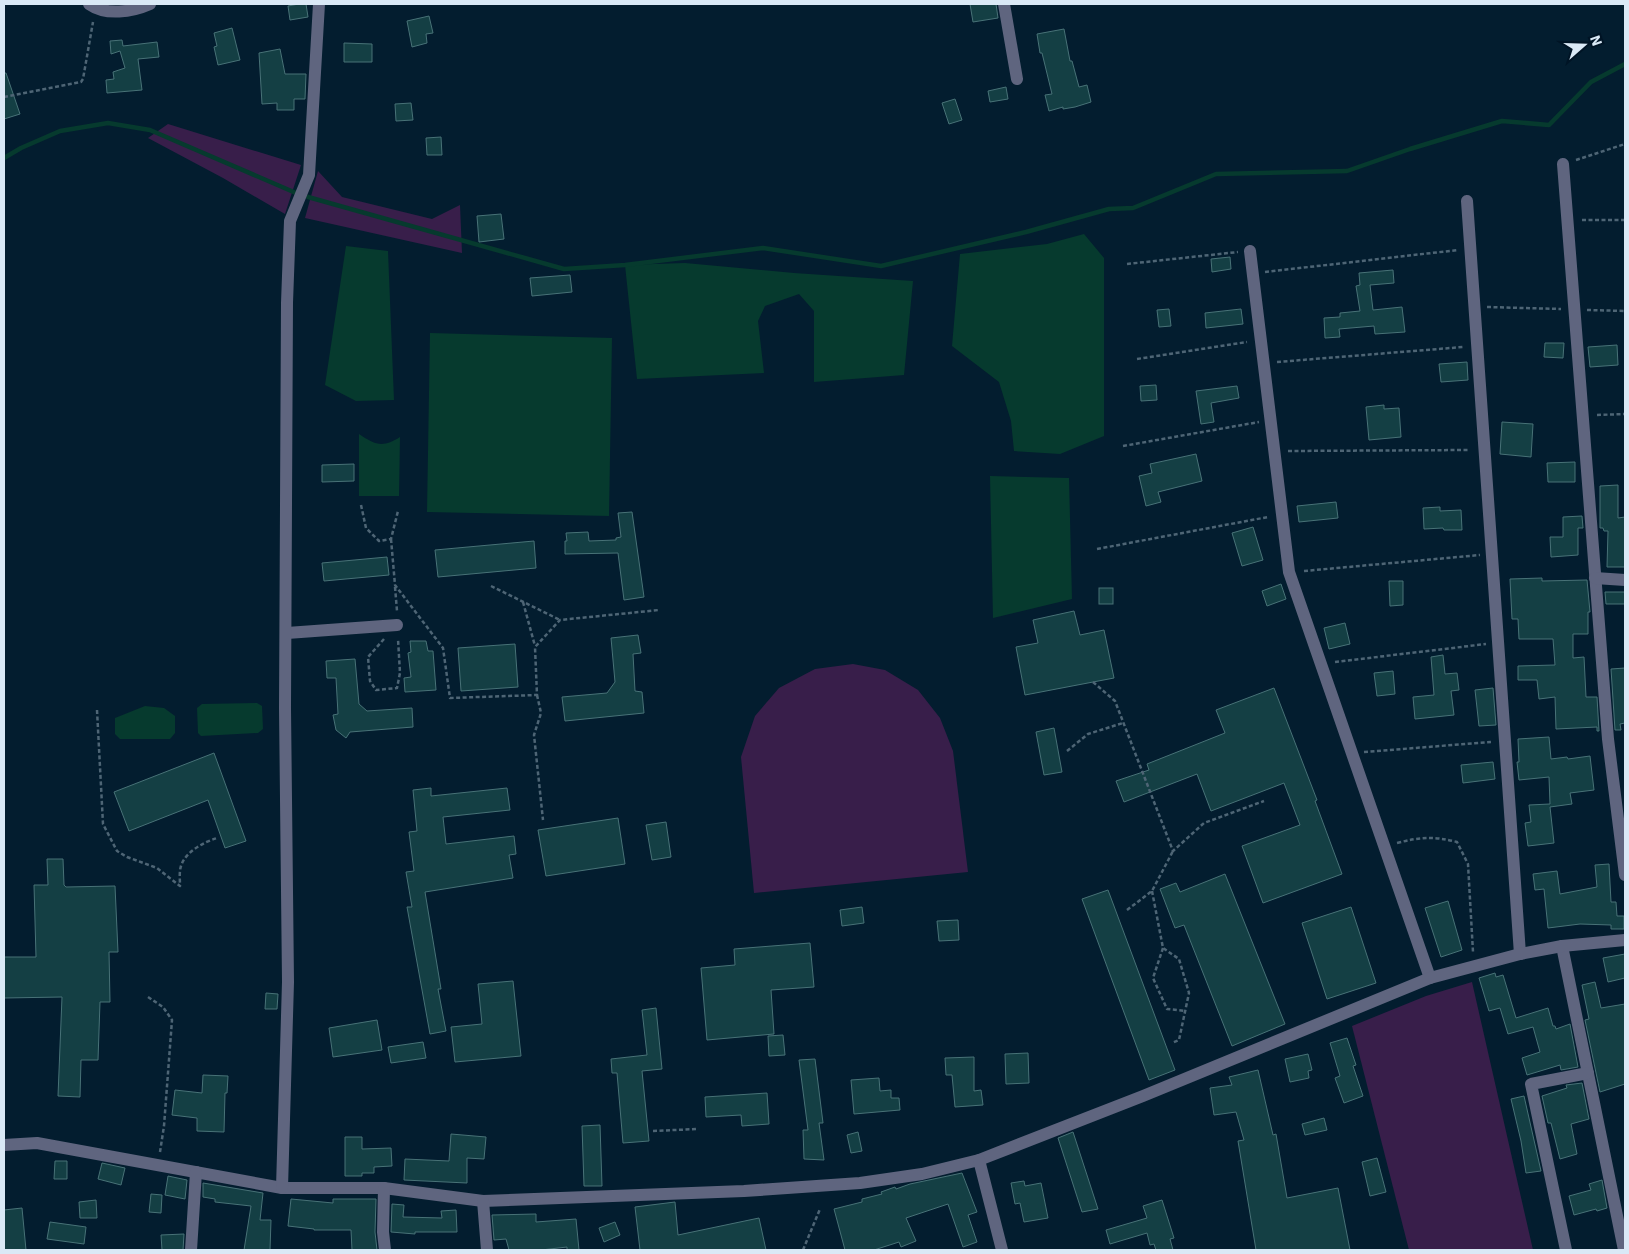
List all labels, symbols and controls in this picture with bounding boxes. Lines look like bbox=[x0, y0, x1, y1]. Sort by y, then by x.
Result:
north arrow bbox=[1559, 20, 1609, 70]
text: N bbox=[1586, 33, 1606, 48]

